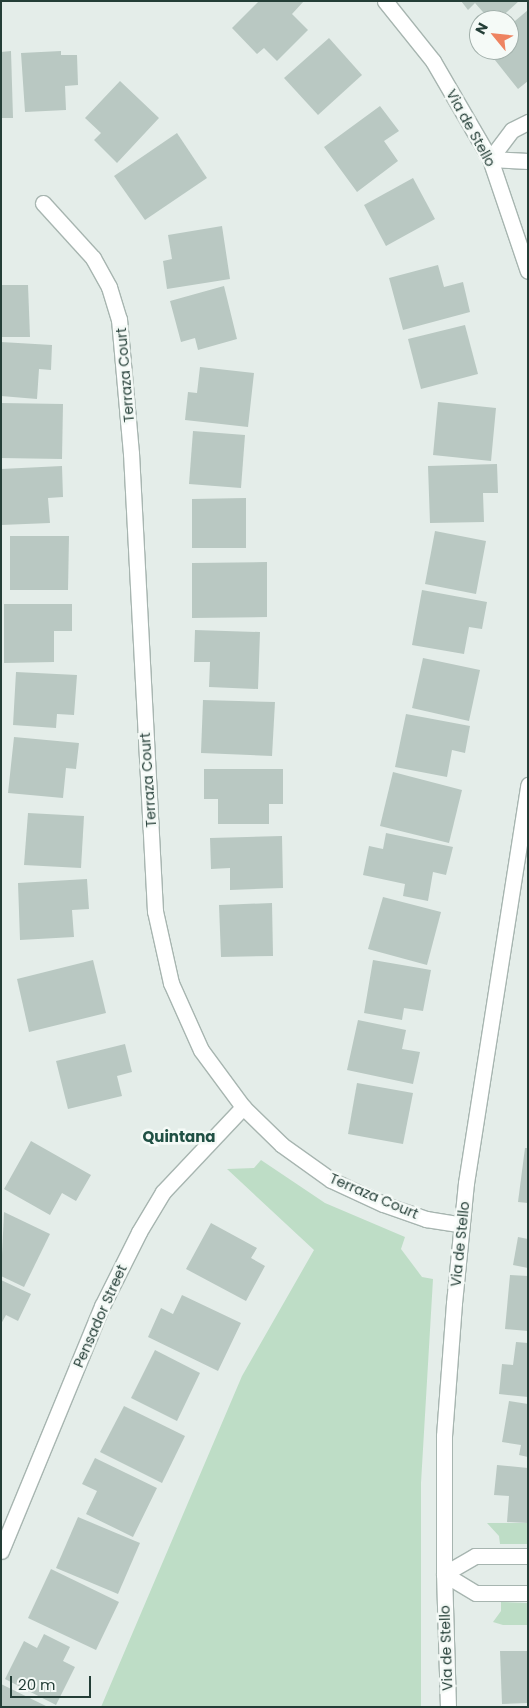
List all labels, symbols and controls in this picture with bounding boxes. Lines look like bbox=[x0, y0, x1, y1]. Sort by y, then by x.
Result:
north arrow bbox=[469, 10, 519, 60]
text: N bbox=[470, 19, 493, 38]
street label: Via de Stello bbox=[443, 86, 499, 170]
street label: Terraza Court bbox=[113, 327, 137, 423]
street label: Terraza Court bbox=[136, 732, 160, 828]
district label: Quintana bbox=[142, 1128, 216, 1146]
street label: Terraza Court bbox=[327, 1170, 421, 1222]
street label: Via de Stello bbox=[447, 1200, 473, 1288]
street label: Pensador Street bbox=[70, 1262, 130, 1370]
street label: Via de Stello bbox=[436, 1605, 456, 1691]
scale bar bbox=[12, 1666, 94, 1698]
text: 20 m bbox=[18, 1674, 56, 1695]

